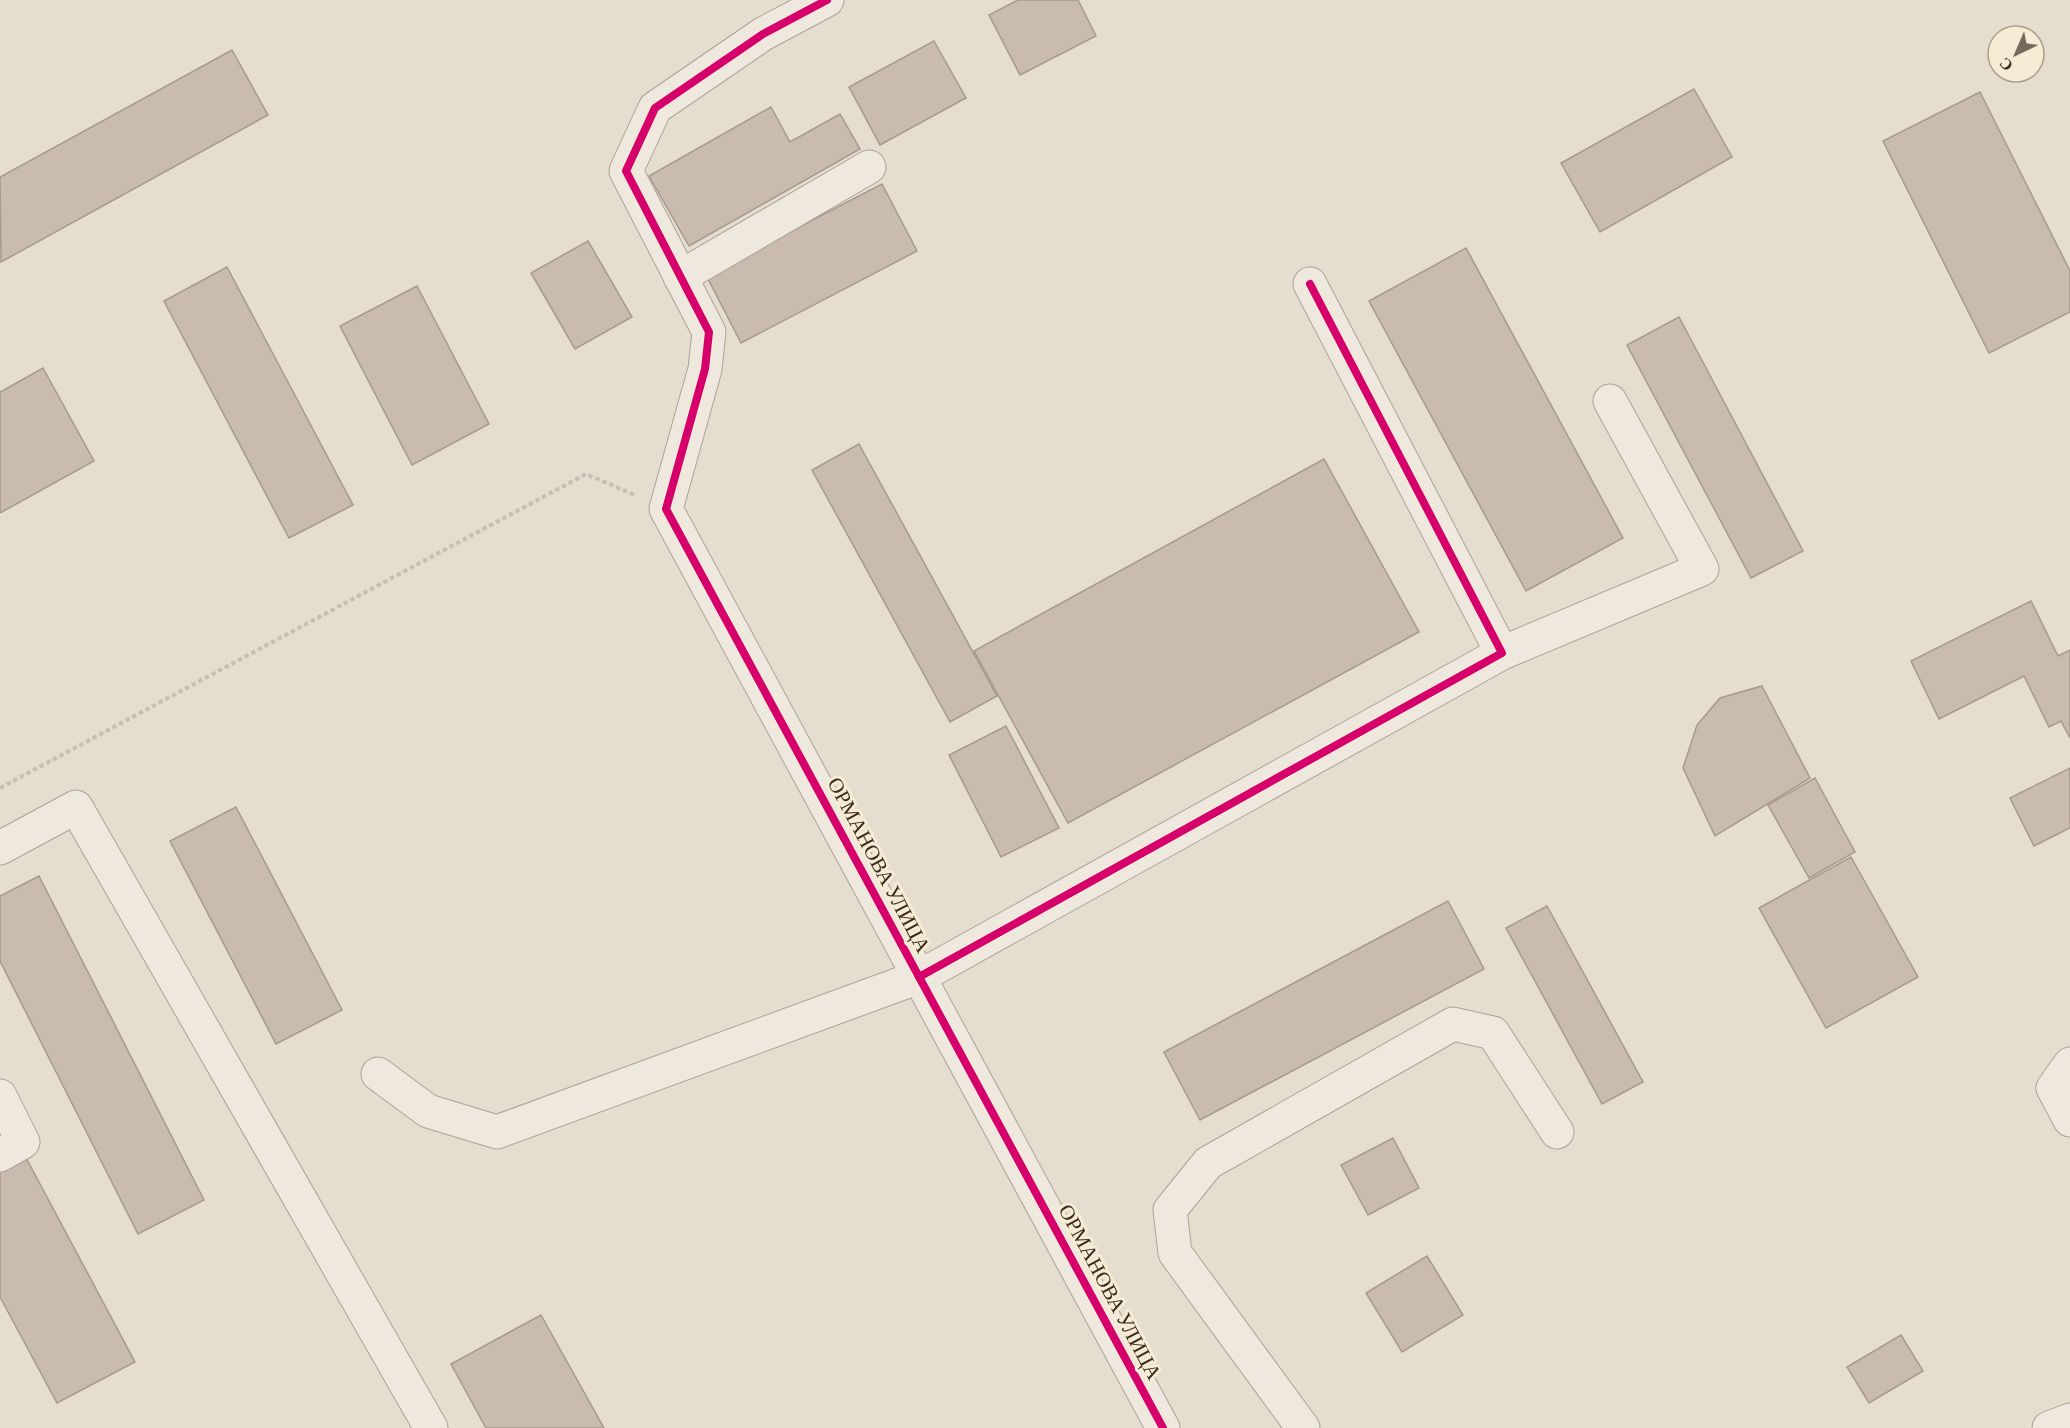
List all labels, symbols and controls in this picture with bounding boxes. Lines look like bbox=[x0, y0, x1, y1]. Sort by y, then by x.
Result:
north arrow bbox=[1986, 24, 2046, 84]
text: С bbox=[1996, 54, 2016, 75]
street label: ОРМАНОВА УЛИЦА bbox=[823, 773, 936, 957]
street label: ОРМАНОВА УЛИЦА bbox=[1054, 1200, 1167, 1384]

